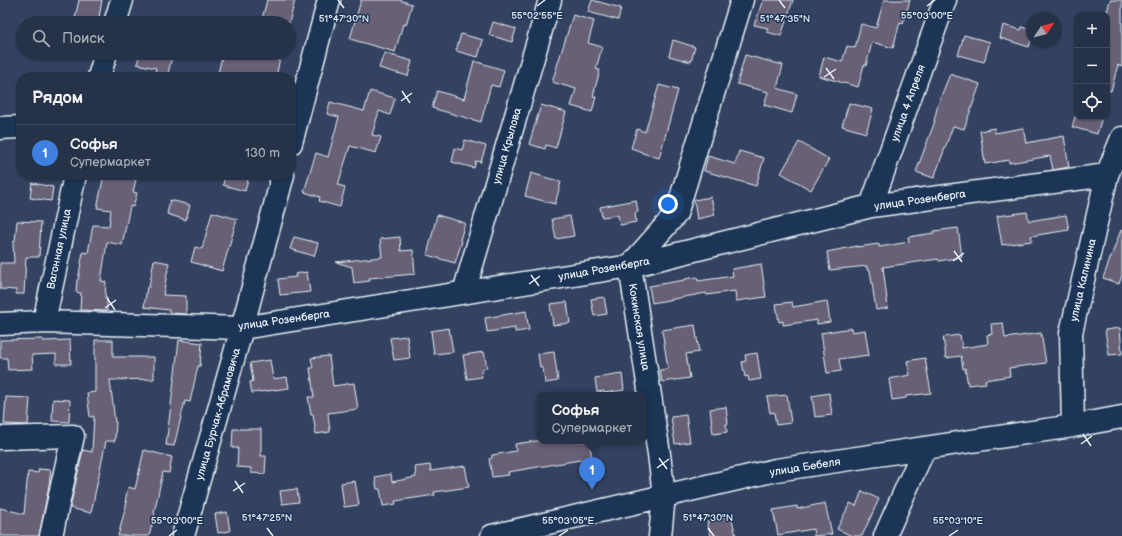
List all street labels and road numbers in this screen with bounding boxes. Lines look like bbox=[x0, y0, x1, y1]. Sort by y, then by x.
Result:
street label: улица 4 Апреля bbox=[888, 63, 928, 143]
street label: улица Крылова bbox=[490, 106, 524, 186]
street label: улица Розенберга bbox=[873, 187, 967, 213]
street label: Вагонная улица bbox=[44, 207, 74, 290]
street label: улица Калинина bbox=[1067, 237, 1099, 323]
street label: улица Розенберга bbox=[557, 254, 651, 283]
street label: Кокинская улица bbox=[626, 282, 652, 372]
street label: улица Розенберга bbox=[237, 307, 331, 333]
street label: улица Бурчак-Абрамовича bbox=[193, 346, 243, 482]
street label: улица Бебеля bbox=[769, 455, 841, 479]

